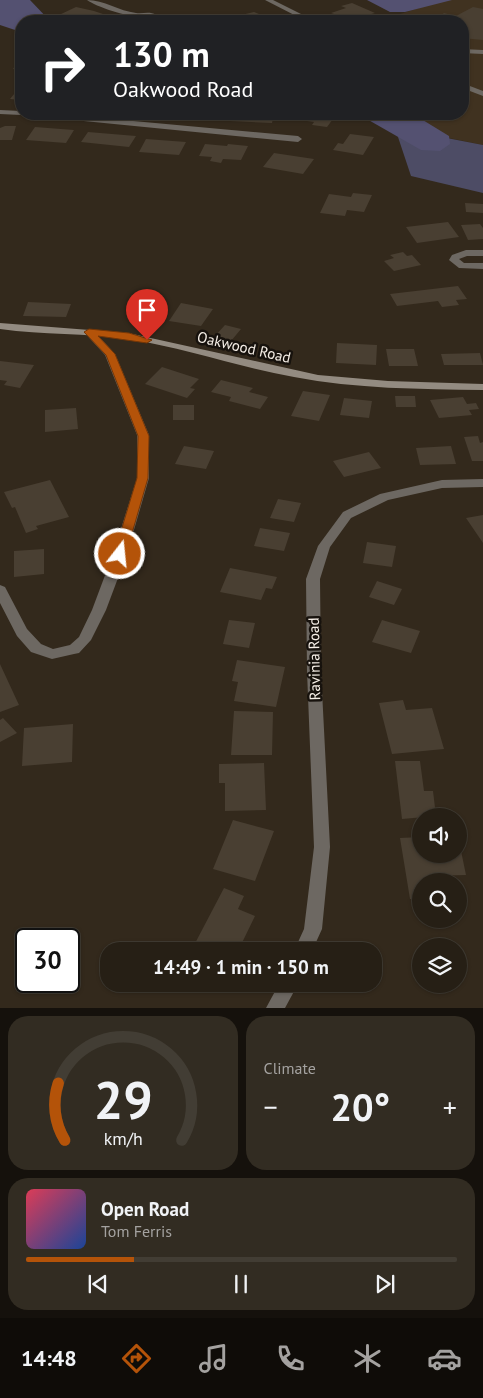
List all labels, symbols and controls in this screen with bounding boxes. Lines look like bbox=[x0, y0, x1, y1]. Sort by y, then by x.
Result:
text: 130 m bbox=[113, 31, 210, 77]
icon: right bbox=[30, 35, 95, 100]
text: Oakwood Road bbox=[113, 75, 253, 103]
pin bbox=[126, 289, 168, 340]
icon: arrive bbox=[133, 296, 161, 324]
street label: Oakwood Road bbox=[195, 327, 293, 367]
position arrow bbox=[93, 527, 145, 579]
street label: Ravinia Road bbox=[304, 617, 324, 701]
map controls bbox=[412, 808, 467, 993]
button: sound bbox=[412, 808, 467, 863]
button: search bbox=[412, 873, 467, 928]
speed limit sign: 30 bbox=[15, 928, 80, 993]
button: layers bbox=[412, 938, 467, 993]
text: 14:49 · 1 min · 150 m bbox=[153, 955, 329, 979]
text: Climate bbox=[264, 1058, 316, 1078]
text: 29 bbox=[93, 1066, 152, 1133]
text: 20° bbox=[330, 1082, 390, 1131]
text: − bbox=[264, 1088, 278, 1125]
text: + bbox=[443, 1088, 457, 1125]
text: km/h bbox=[103, 1127, 142, 1150]
text: Open Road bbox=[101, 1197, 189, 1221]
text: Tom Ferris bbox=[101, 1221, 172, 1241]
icon: previous bbox=[84, 1270, 112, 1298]
icon: pause bbox=[227, 1270, 255, 1298]
icon: next bbox=[371, 1270, 399, 1298]
icon: directions bbox=[119, 1341, 154, 1376]
icon: music bbox=[196, 1341, 231, 1376]
icon: phone bbox=[273, 1341, 308, 1376]
icon: climate bbox=[350, 1341, 385, 1376]
icon: car bbox=[427, 1341, 462, 1376]
text: 14:48 bbox=[21, 1344, 77, 1372]

